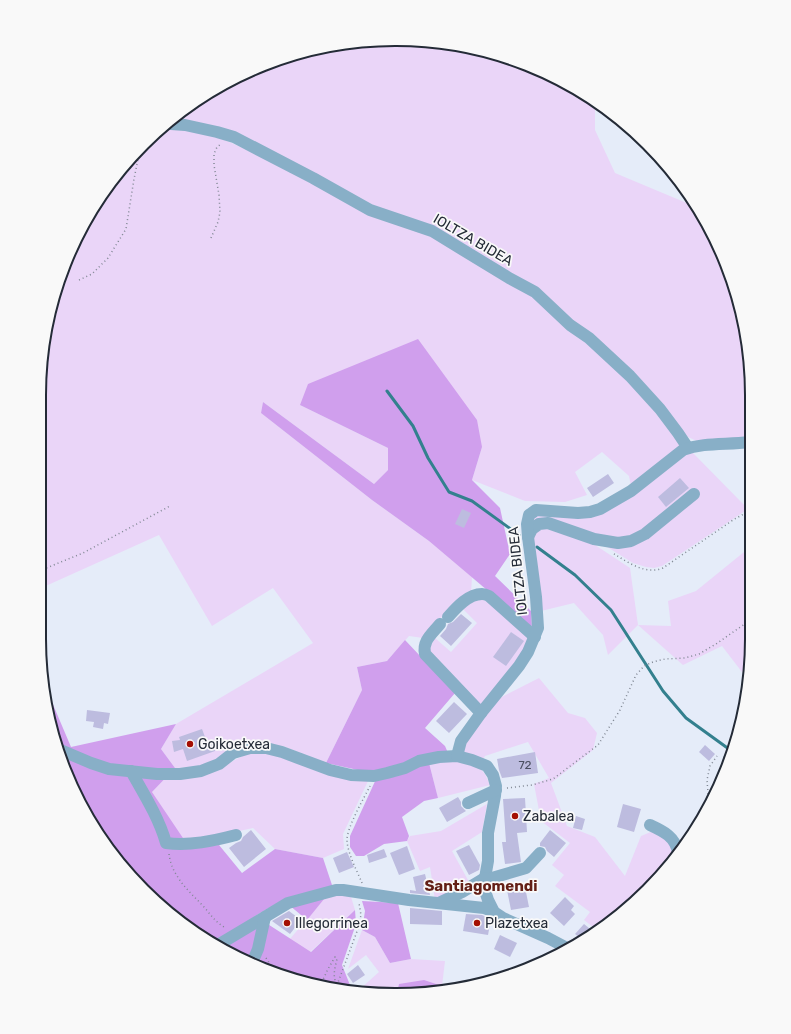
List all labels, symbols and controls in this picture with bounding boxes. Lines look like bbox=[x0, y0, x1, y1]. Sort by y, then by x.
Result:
street label: IOLTZA BIDEA bbox=[430, 210, 516, 270]
street label: IOLTZA BIDEA bbox=[505, 525, 531, 616]
place label: Goikoetxea bbox=[198, 736, 270, 753]
marker: Goikoetxea bbox=[185, 739, 195, 749]
house number: 72 bbox=[518, 758, 532, 772]
place label: Zabalea bbox=[523, 808, 574, 825]
marker: Zabalea bbox=[510, 811, 520, 821]
district label: Santiagomendi bbox=[424, 877, 538, 895]
place label: Illegorrinea bbox=[295, 915, 368, 932]
place label: Plazetxea bbox=[485, 915, 548, 932]
marker: Illegorrinea bbox=[282, 918, 292, 928]
marker: Plazetxea bbox=[472, 918, 482, 928]

